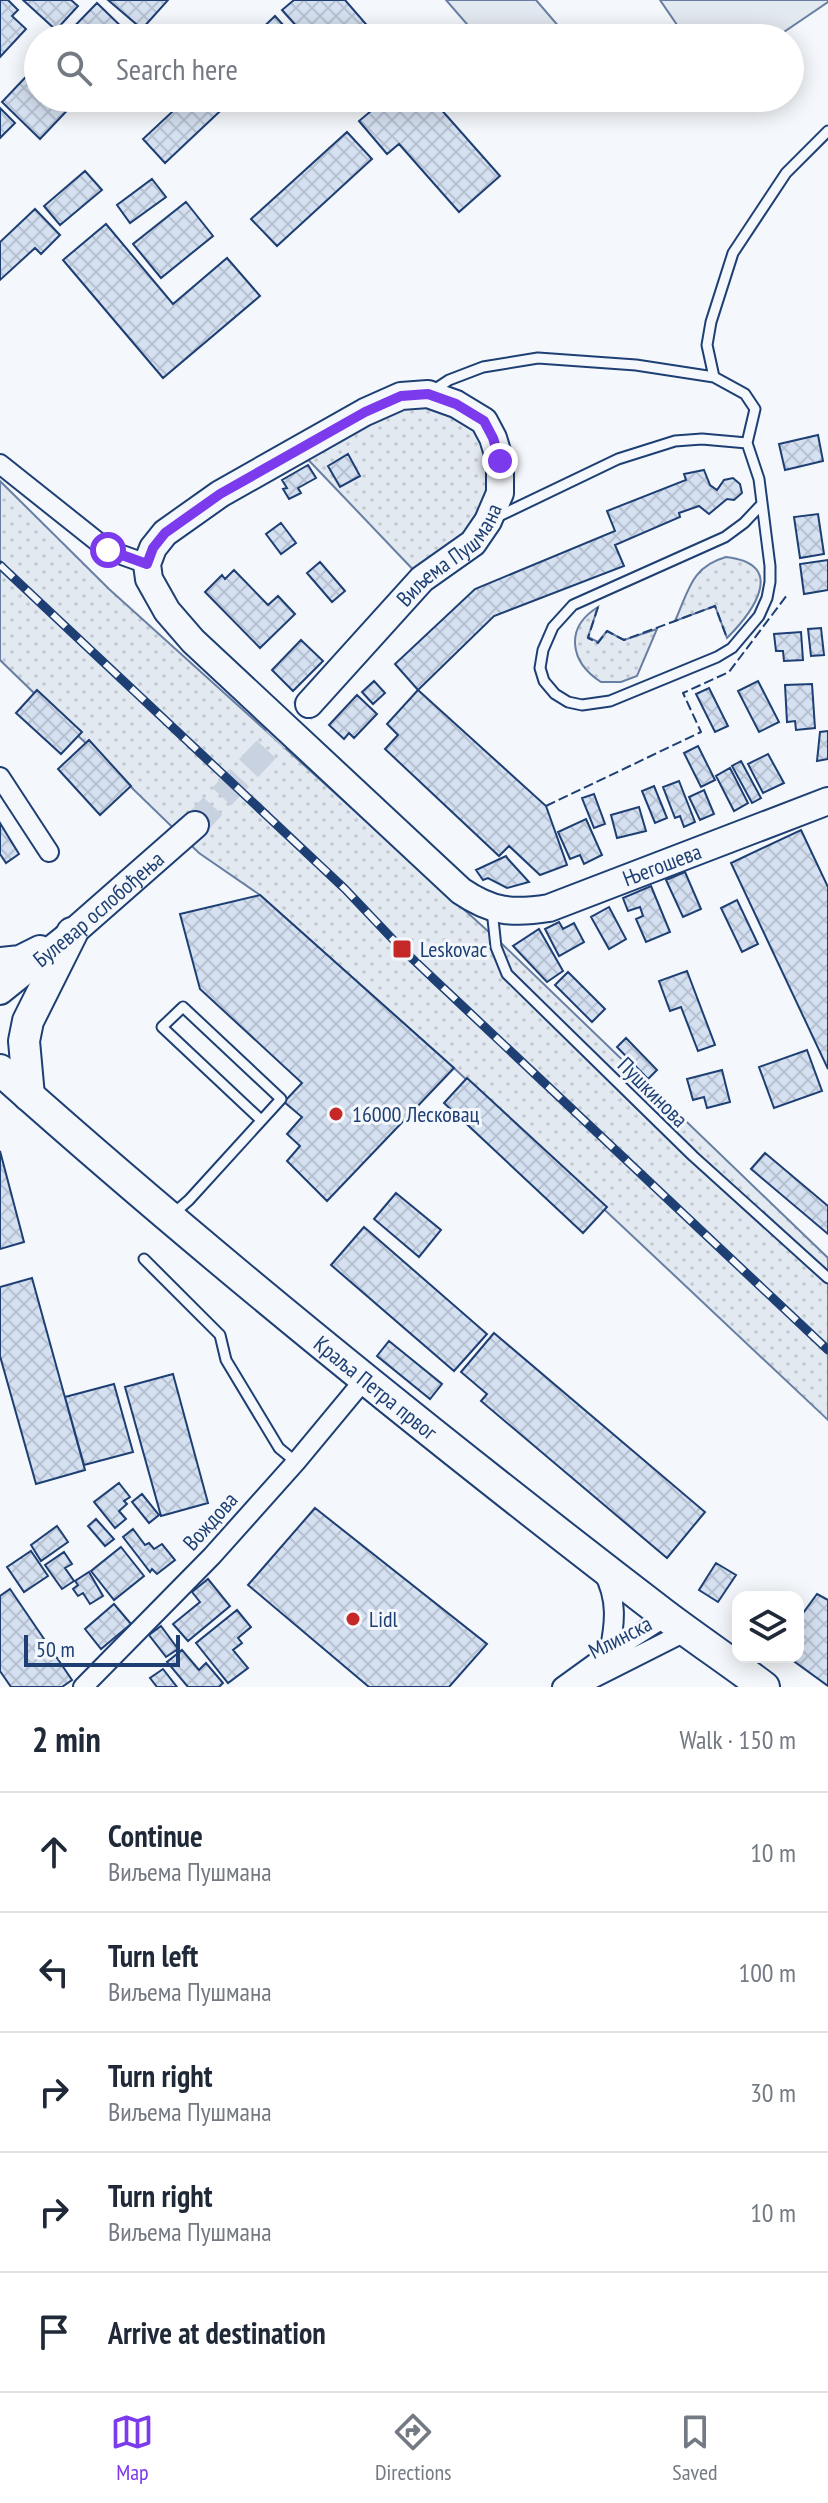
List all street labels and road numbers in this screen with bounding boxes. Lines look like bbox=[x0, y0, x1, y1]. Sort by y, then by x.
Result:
street label: Виљема Пушмана bbox=[390, 499, 508, 612]
street label: Његошева bbox=[619, 837, 705, 892]
street label: Булевар ослобођења bbox=[27, 845, 170, 973]
street label: Пушкинова bbox=[612, 1051, 694, 1133]
street label: Краља Петра првог bbox=[308, 1329, 443, 1446]
street label: Вождова bbox=[177, 1486, 243, 1556]
street label: Млинска bbox=[584, 1609, 656, 1665]

